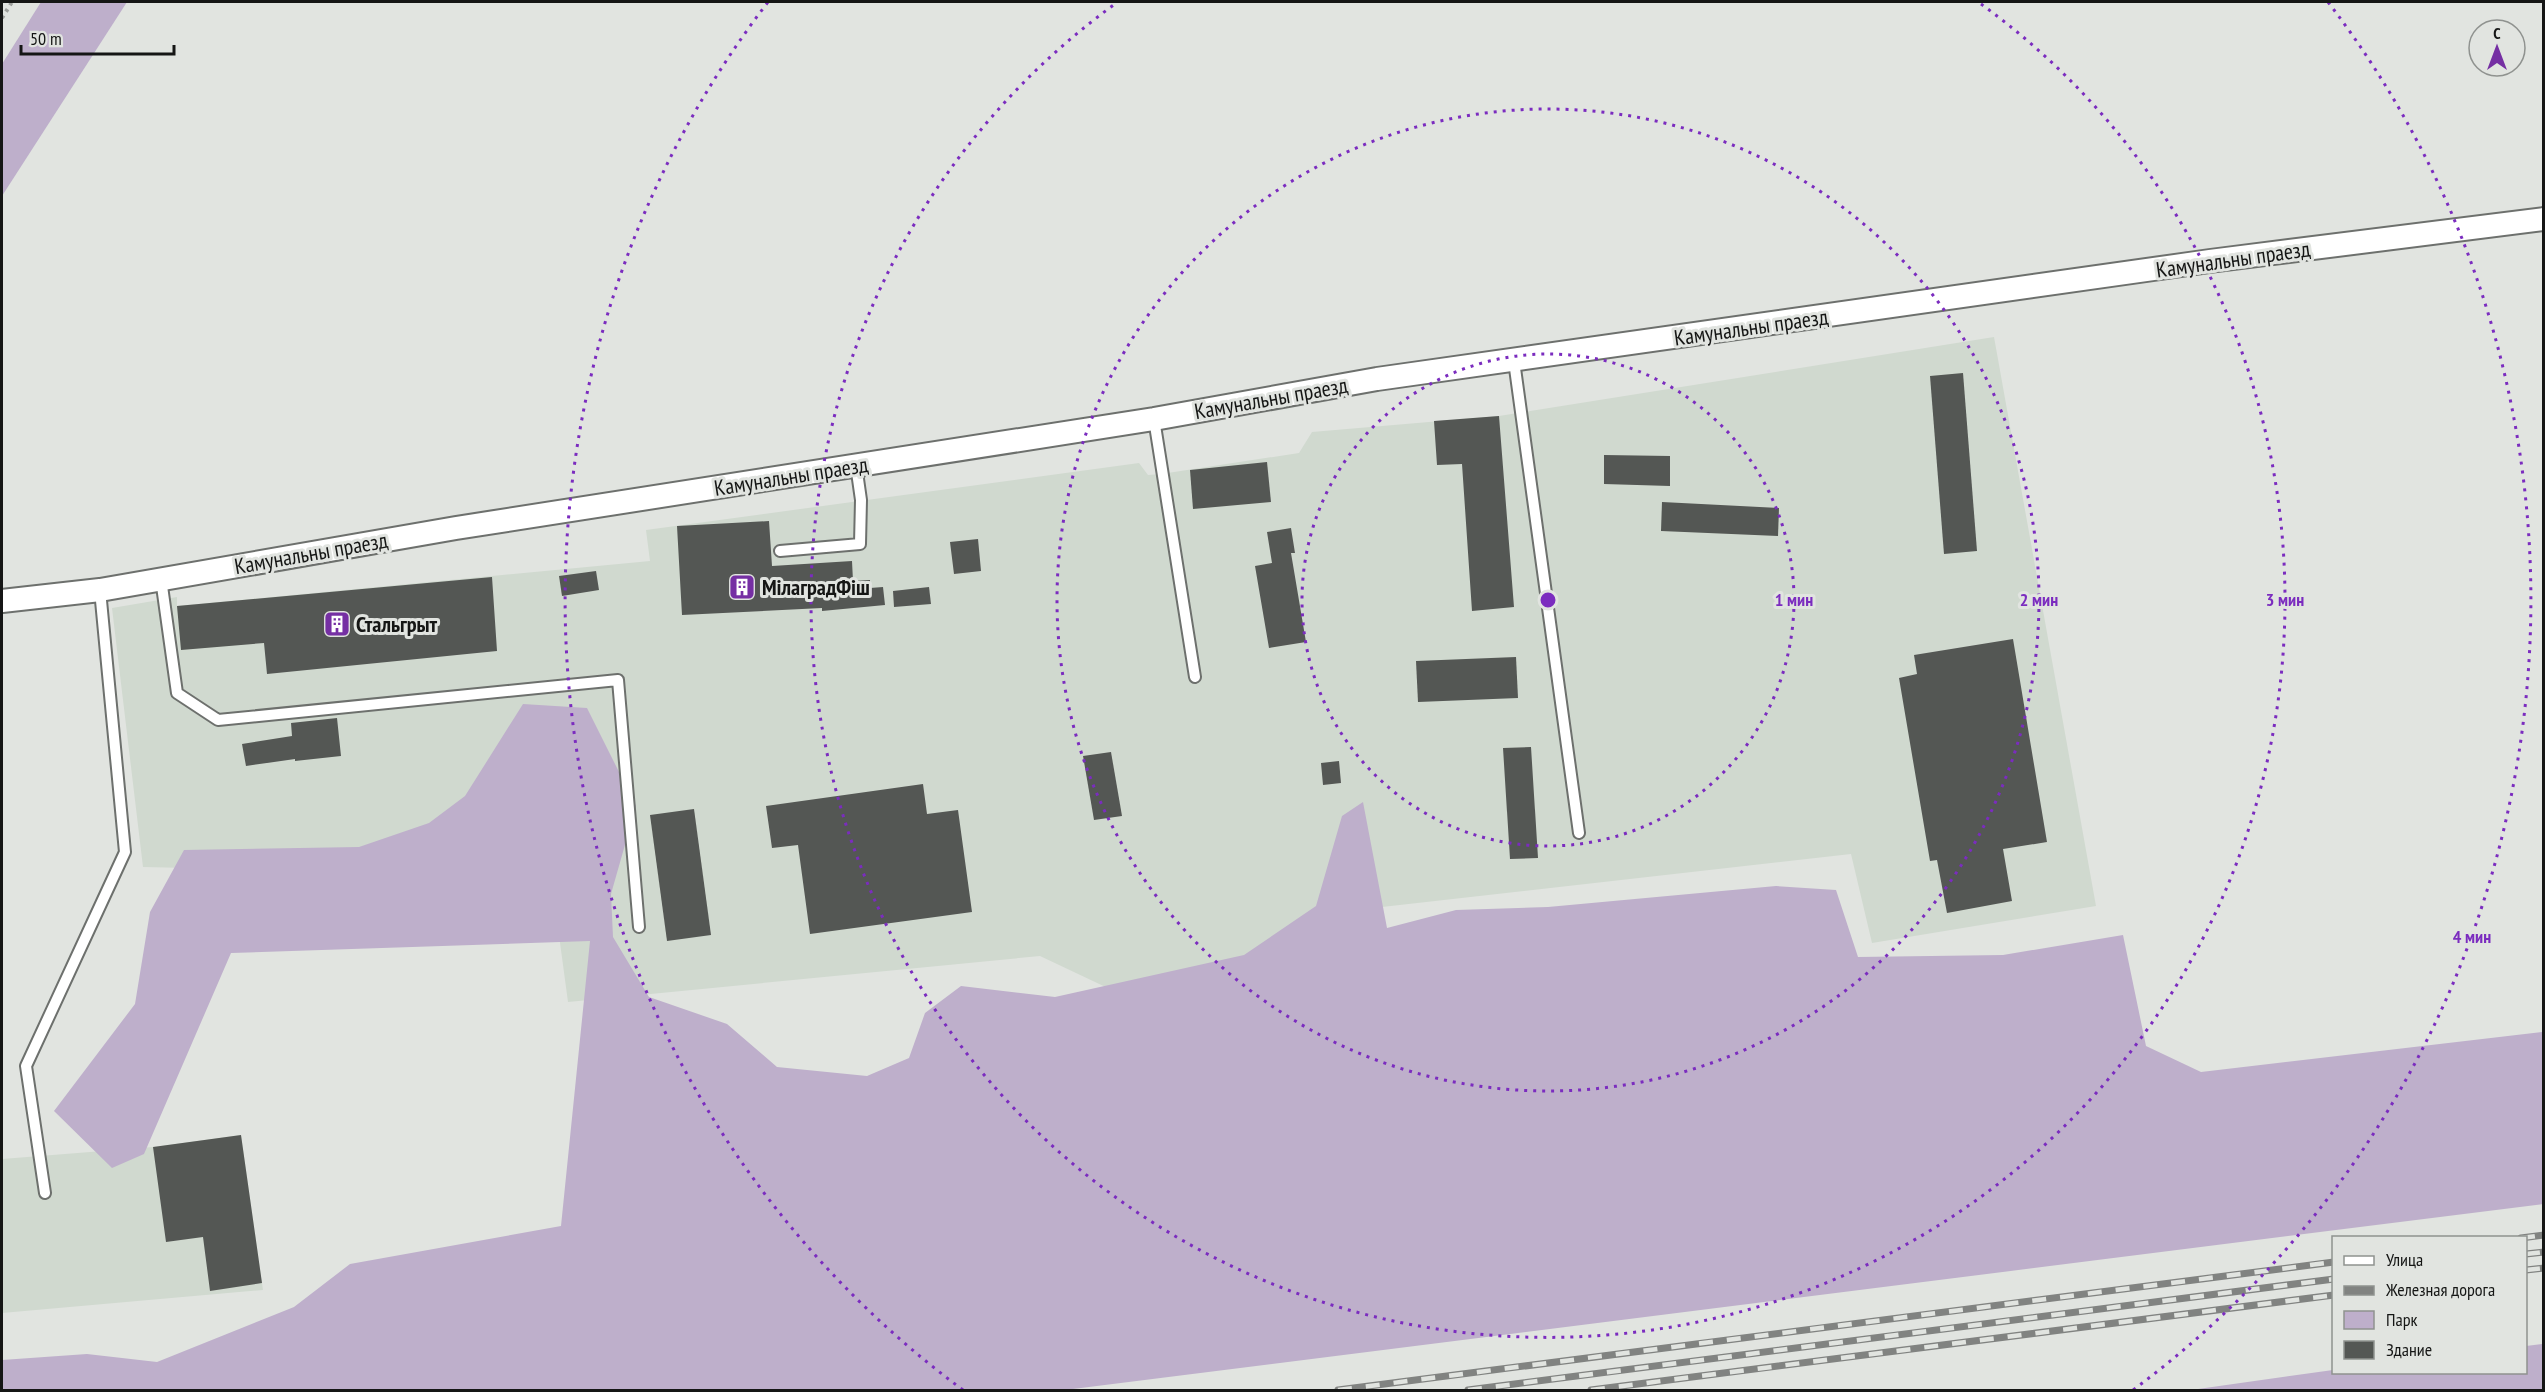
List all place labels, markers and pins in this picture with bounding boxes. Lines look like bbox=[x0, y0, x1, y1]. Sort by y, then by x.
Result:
building icon: МілаградФіш bbox=[727, 572, 757, 602]
place label: МілаградФіш bbox=[762, 573, 870, 601]
centre of rings bbox=[1538, 590, 1558, 610]
building icon: Стальгрыт bbox=[322, 609, 352, 639]
place label: Стальгрыт bbox=[356, 610, 438, 638]

